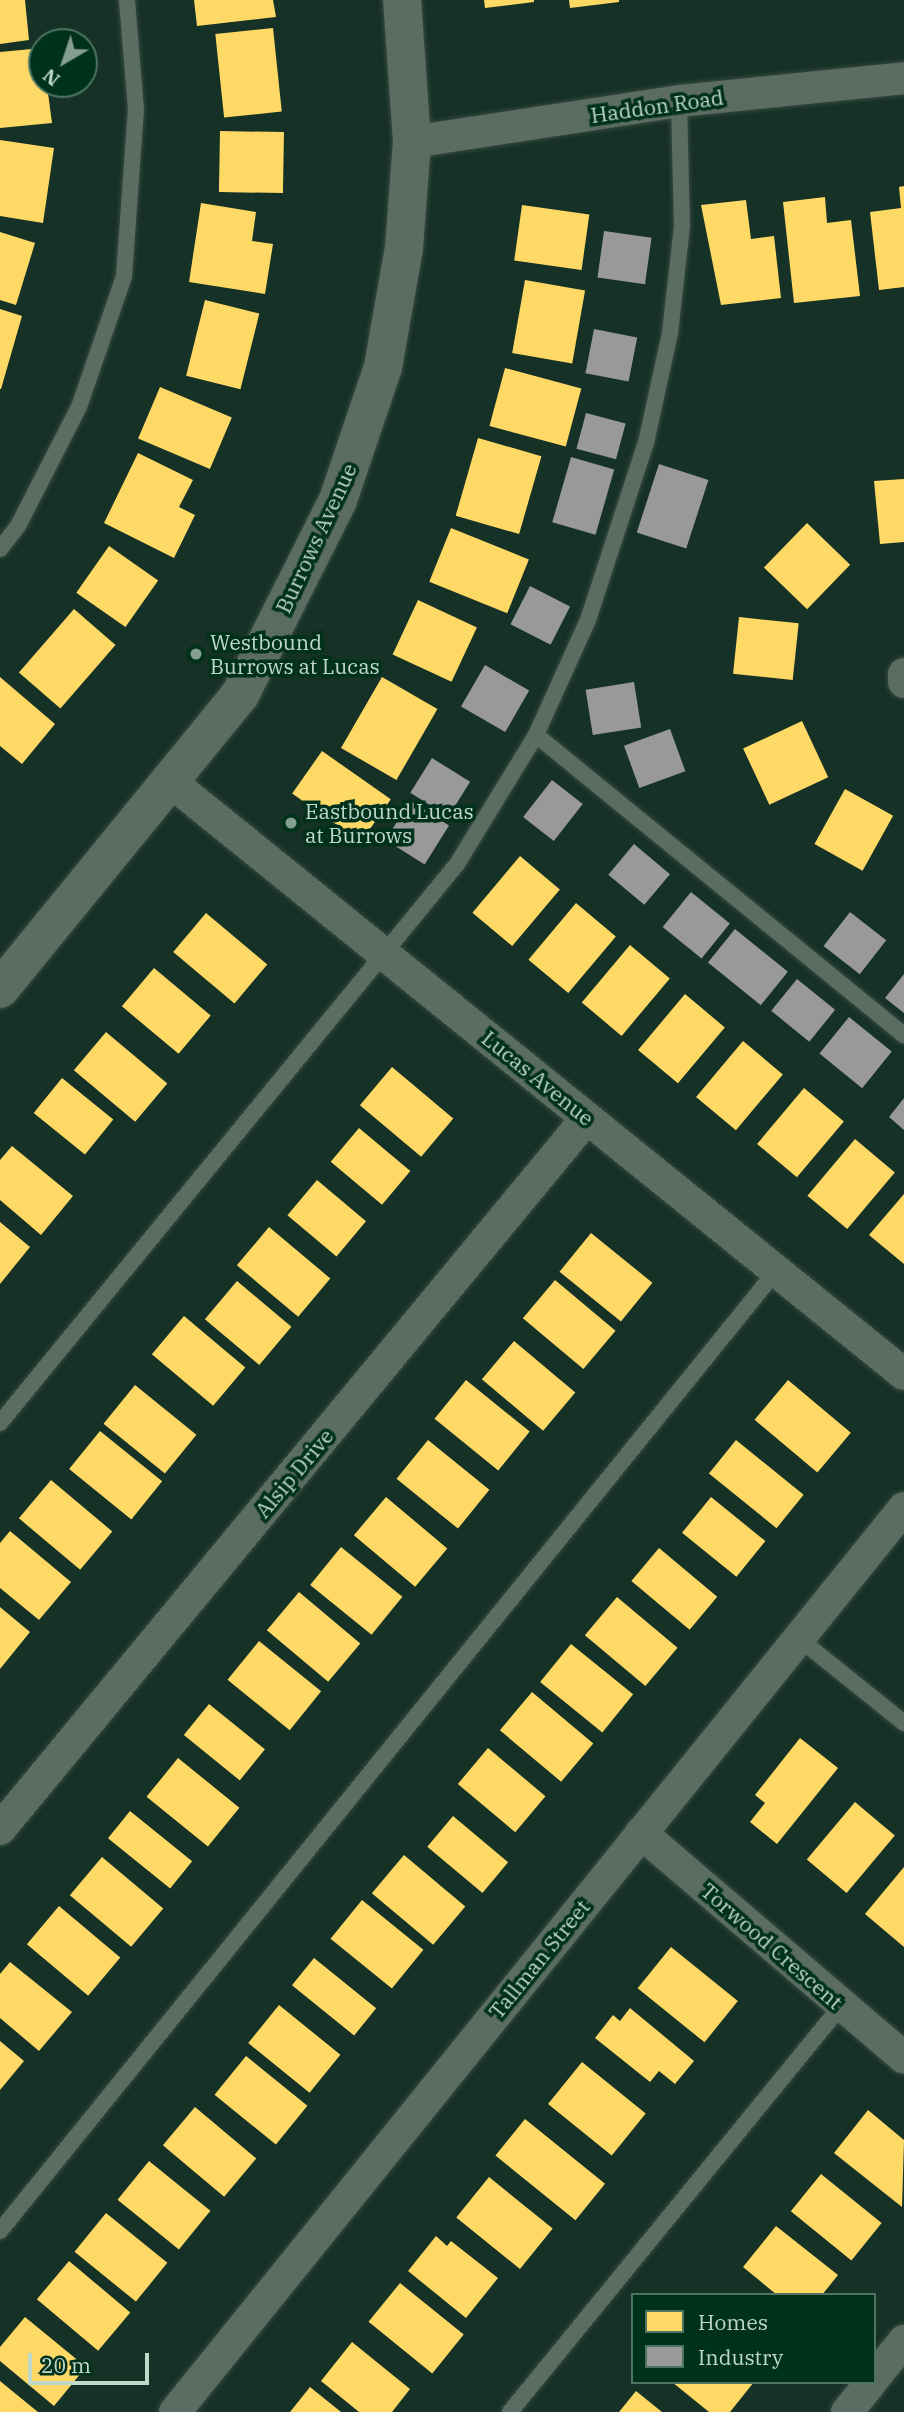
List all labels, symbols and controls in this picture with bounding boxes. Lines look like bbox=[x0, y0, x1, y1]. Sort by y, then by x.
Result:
north arrow bbox=[28, 28, 98, 98]
text: N bbox=[38, 64, 64, 92]
street label: Haddon Road bbox=[589, 84, 725, 128]
street label: Burrows Avenue bbox=[270, 459, 362, 617]
place label: Westbound Burrows at Lucas bbox=[210, 629, 380, 679]
marker: Westbound Burrows at Lucas bbox=[188, 646, 204, 662]
place label: Eastbound Lucas at Burrows bbox=[305, 798, 474, 848]
marker: Eastbound Lucas at Burrows bbox=[283, 815, 299, 831]
street label: Lucas Avenue bbox=[477, 1025, 599, 1131]
street label: Alsip Drive bbox=[250, 1423, 338, 1523]
street label: Torwood Crescent bbox=[696, 1878, 848, 2014]
street label: Tallman Street bbox=[483, 1894, 595, 2024]
legend bbox=[631, 2293, 876, 2384]
text: Homes bbox=[698, 2308, 768, 2336]
scale bar bbox=[32, 2338, 152, 2382]
text: Industry bbox=[698, 2343, 783, 2371]
text: 20 m bbox=[41, 2351, 91, 2379]

